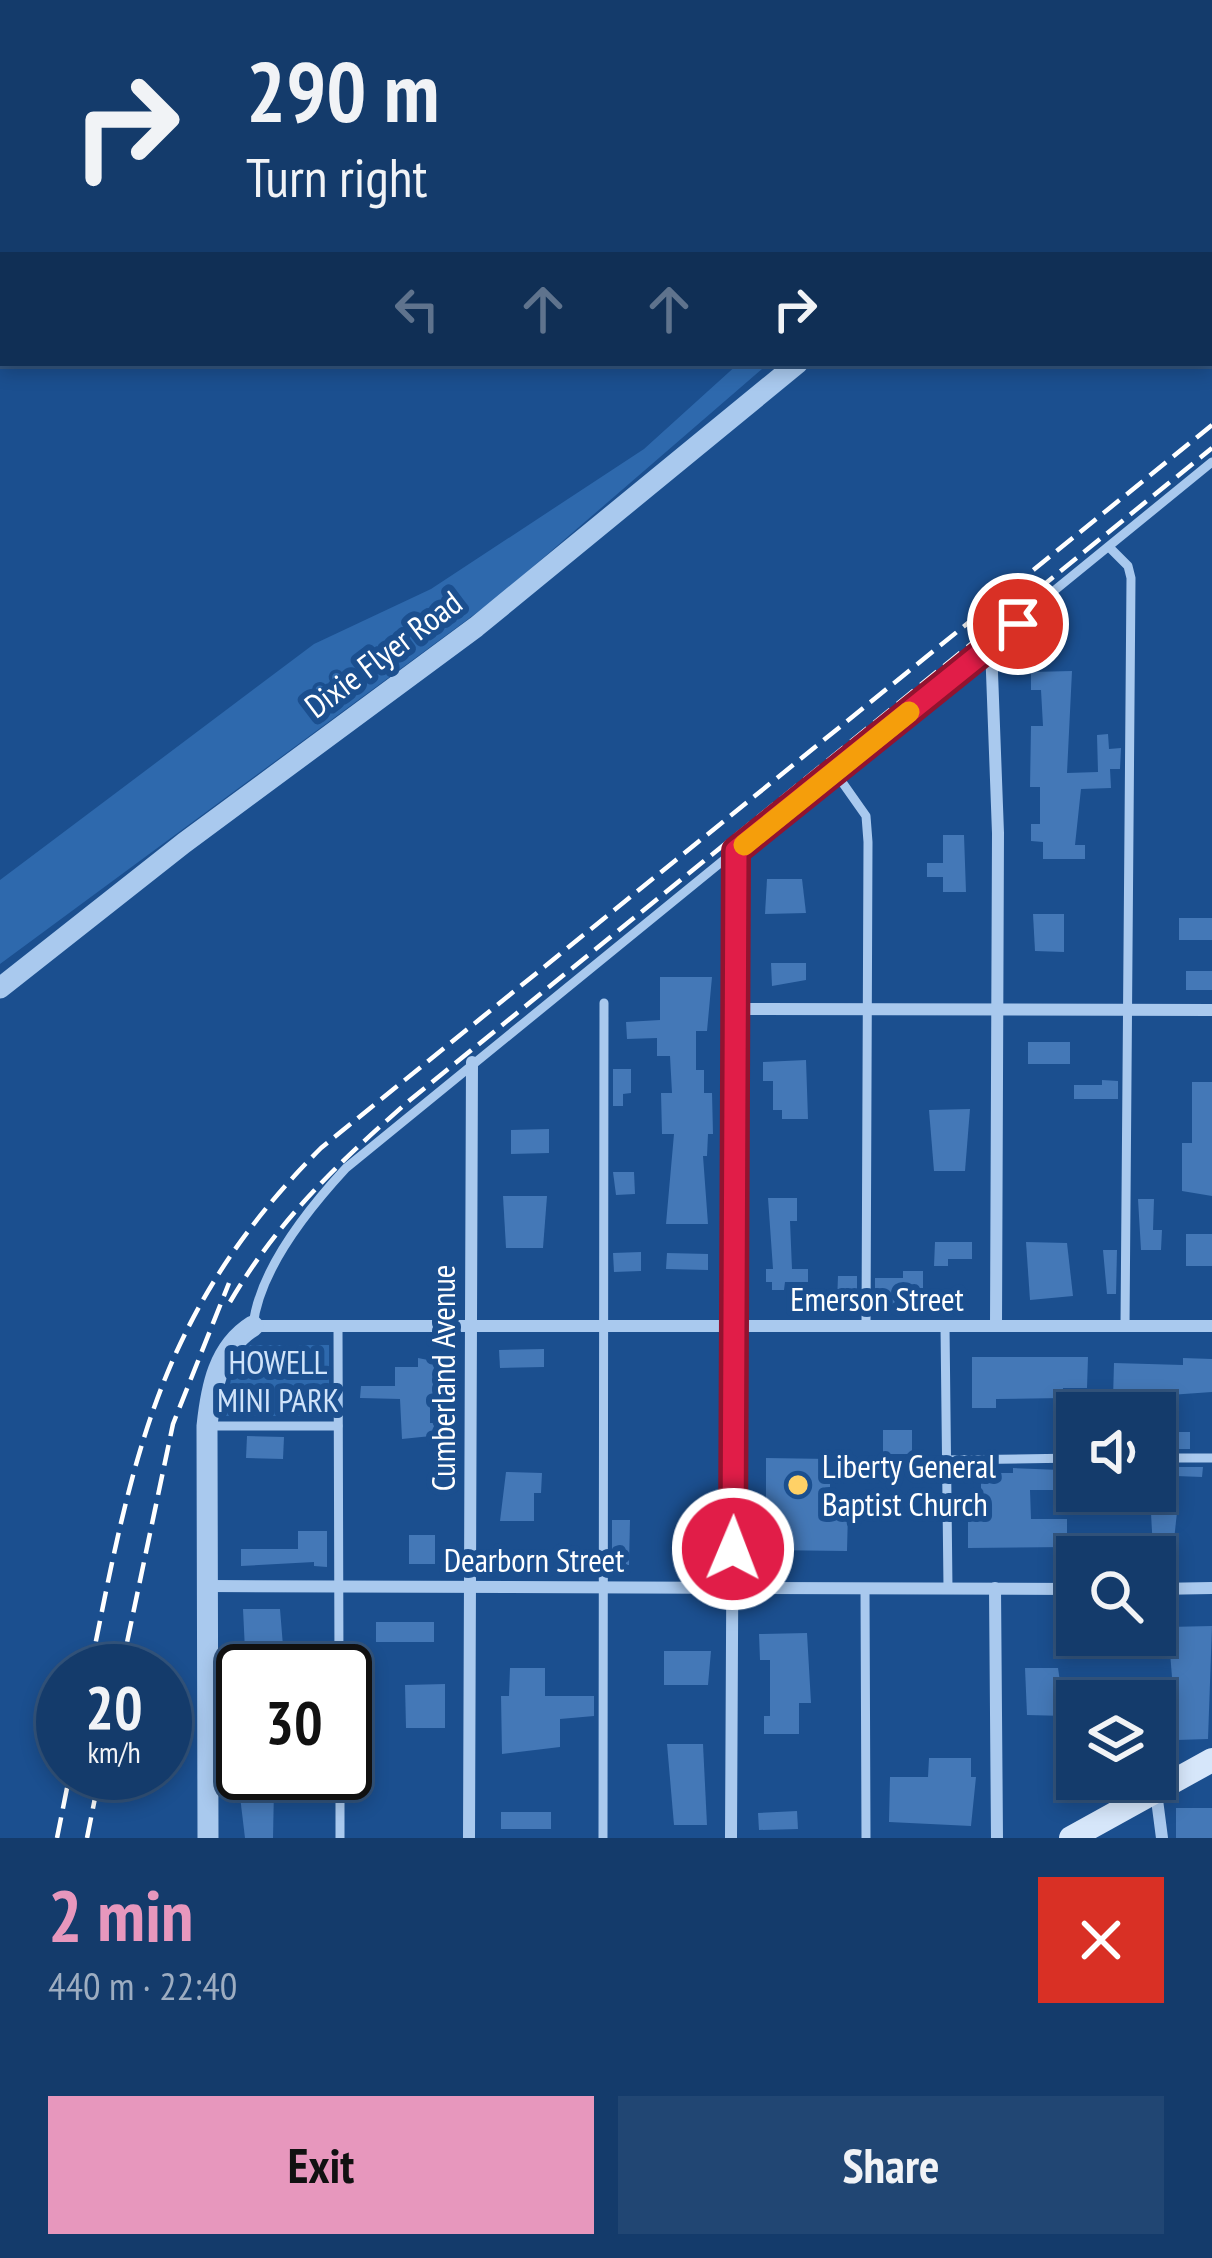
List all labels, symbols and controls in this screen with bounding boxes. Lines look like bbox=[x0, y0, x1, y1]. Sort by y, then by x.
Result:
text: 290 m bbox=[246, 36, 439, 145]
icon: right bbox=[48, 48, 204, 204]
text: Turn right bbox=[246, 142, 427, 212]
icon: left bbox=[384, 276, 450, 342]
icon: ahead bbox=[510, 276, 576, 342]
icon: ahead bbox=[636, 276, 702, 342]
icon: right bbox=[762, 276, 828, 342]
pin bbox=[967, 573, 1069, 675]
street label: Dixie Flyer Road bbox=[296, 581, 470, 727]
icon: arrive bbox=[985, 591, 1051, 657]
street label: Cumberland Avenue bbox=[421, 1265, 464, 1491]
street label: Emerson Street bbox=[790, 1277, 964, 1320]
park label: HOWELL MINI PARK bbox=[217, 1340, 339, 1421]
map controls bbox=[1056, 1392, 1176, 1800]
button: sound bbox=[1056, 1392, 1176, 1512]
place label: Liberty General Baptist Church bbox=[822, 1444, 996, 1525]
marker: Liberty General Baptist Church bbox=[785, 1472, 811, 1498]
position arrow bbox=[670, 1486, 796, 1612]
button: search bbox=[1056, 1536, 1176, 1656]
street label: Dearborn Street bbox=[444, 1538, 624, 1581]
speed limit sign: 30 bbox=[216, 1644, 372, 1800]
text: 20 bbox=[85, 1668, 143, 1746]
button: layers bbox=[1056, 1680, 1176, 1800]
text: km/h bbox=[87, 1732, 141, 1771]
text: 2 min bbox=[48, 1868, 193, 1961]
button: close bbox=[1038, 1877, 1164, 2003]
text: 440 m · 22:40 bbox=[48, 1960, 237, 2011]
button: Exit bbox=[48, 2096, 594, 2234]
button: Share bbox=[618, 2096, 1164, 2234]

